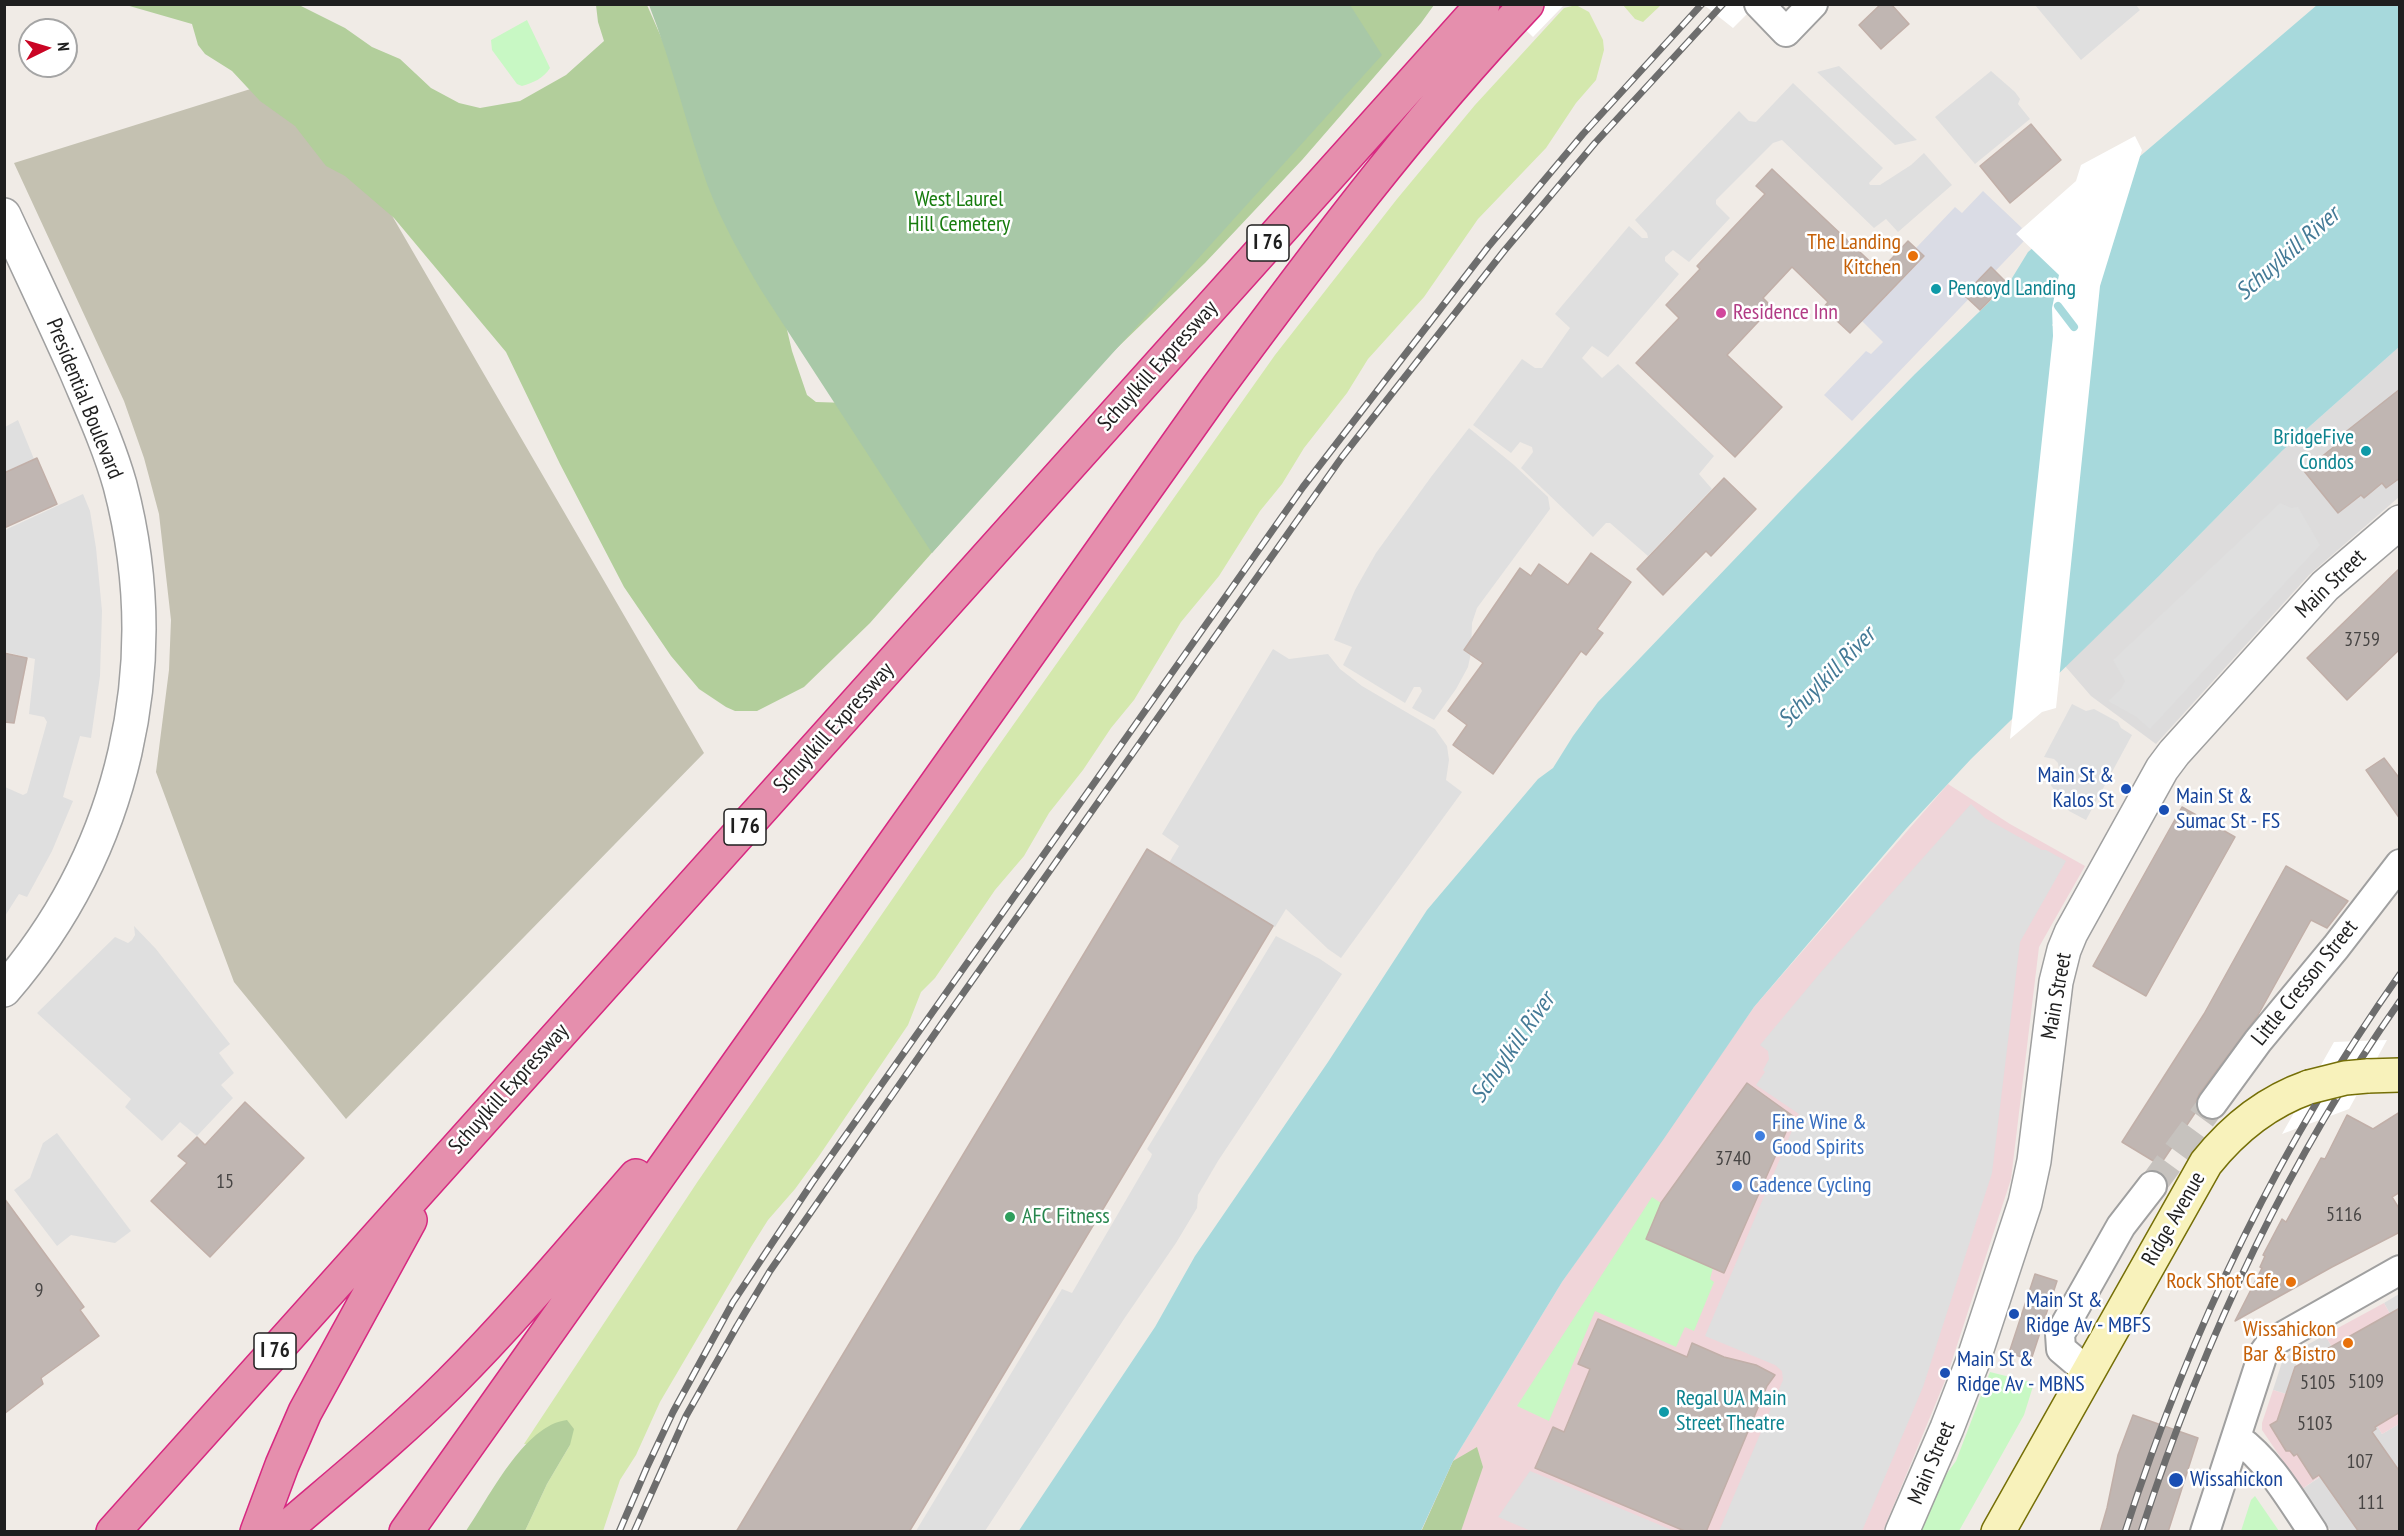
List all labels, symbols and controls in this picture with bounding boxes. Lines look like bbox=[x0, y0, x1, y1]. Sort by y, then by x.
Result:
north arrow bbox=[18, 18, 78, 78]
text: N bbox=[54, 41, 74, 52]
park label: West Laurel Hill Cemetery bbox=[908, 187, 1010, 238]
water label: Schuylkill River bbox=[2230, 201, 2346, 307]
road number: I 76 bbox=[1247, 225, 1289, 261]
place label: The Landing Kitchen bbox=[1807, 230, 1901, 282]
marker: The Landing Kitchen bbox=[1906, 249, 1920, 263]
place label: Pencoyd Landing bbox=[1948, 276, 2076, 302]
marker: Pencoyd Landing bbox=[1929, 282, 1943, 296]
street label: Schuylkill Expressway bbox=[1093, 295, 1223, 437]
place label: Residence Inn bbox=[1733, 300, 1838, 326]
marker: Residence Inn bbox=[1714, 306, 1728, 320]
street label: Presidential Boulevard bbox=[40, 315, 128, 483]
place label: BridgeFive Condos bbox=[2273, 425, 2354, 476]
marker: BridgeFive Condos bbox=[2359, 444, 2373, 458]
street label: Main Street bbox=[2290, 544, 2372, 624]
water label: Schuylkill River bbox=[1772, 622, 1882, 734]
house number: 3759 bbox=[2344, 628, 2380, 652]
street label: Schuylkill Expressway bbox=[769, 657, 899, 799]
place label: Main St & Kalos St bbox=[2038, 763, 2114, 814]
marker: Main St & Kalos St bbox=[2119, 782, 2133, 796]
place label: Main St & Sumac St - FS bbox=[2176, 784, 2280, 836]
marker: Main St & Sumac St - FS bbox=[2157, 803, 2171, 817]
road number: I 76 bbox=[724, 809, 766, 845]
street label: Little Cresson Street bbox=[2246, 915, 2364, 1051]
street label: Main Street bbox=[2036, 951, 2078, 1041]
water label: Schuylkill River bbox=[1465, 987, 1561, 1109]
street label: Schuylkill Expressway bbox=[444, 1018, 574, 1160]
place label: Fine Wine & Good Spirits bbox=[1772, 1110, 1867, 1162]
marker: Fine Wine & Good Spirits bbox=[1753, 1129, 1767, 1143]
house number: 3740 bbox=[1715, 1147, 1751, 1171]
street label: Ridge Avenue bbox=[2137, 1167, 2211, 1271]
house number: 15 bbox=[216, 1170, 234, 1194]
place label: Cadence Cycling bbox=[1749, 1173, 1872, 1199]
marker: Cadence Cycling bbox=[1730, 1179, 1744, 1193]
house number: 5116 bbox=[2326, 1203, 2362, 1227]
place label: AFC Fitness bbox=[1022, 1204, 1110, 1230]
marker: AFC Fitness bbox=[1003, 1210, 1017, 1224]
place label: Rock Shot Cafe bbox=[2166, 1269, 2279, 1295]
marker: Rock Shot Cafe bbox=[2284, 1275, 2298, 1289]
house number: 9 bbox=[35, 1279, 43, 1303]
place label: Main St & Ridge Av - MBFS bbox=[2026, 1288, 2151, 1340]
marker: Main St & Ridge Av - MBFS bbox=[2007, 1307, 2021, 1321]
place label: Wissahickon Bar & Bistro bbox=[2243, 1317, 2336, 1368]
road number: I 76 bbox=[254, 1333, 296, 1369]
marker: Wissahickon Bar & Bistro bbox=[2341, 1336, 2355, 1350]
place label: Main St & Ridge Av - MBNS bbox=[1957, 1347, 2085, 1398]
marker: Main St & Ridge Av - MBNS bbox=[1938, 1366, 1952, 1380]
house number: 5109 bbox=[2348, 1370, 2384, 1394]
house number: 5105 bbox=[2300, 1371, 2336, 1395]
place label: Regal UA Main Street Theatre bbox=[1676, 1386, 1786, 1438]
marker: Regal UA Main Street Theatre bbox=[1657, 1405, 1671, 1419]
house number: 5103 bbox=[2297, 1412, 2333, 1436]
street label: Main Street bbox=[1903, 1418, 1961, 1508]
house number: 107 bbox=[2347, 1450, 2373, 1474]
place label: Wissahickon bbox=[2190, 1467, 2283, 1493]
marker: Wissahickon bbox=[2167, 1471, 2185, 1489]
house number: 111 bbox=[2358, 1491, 2384, 1515]

